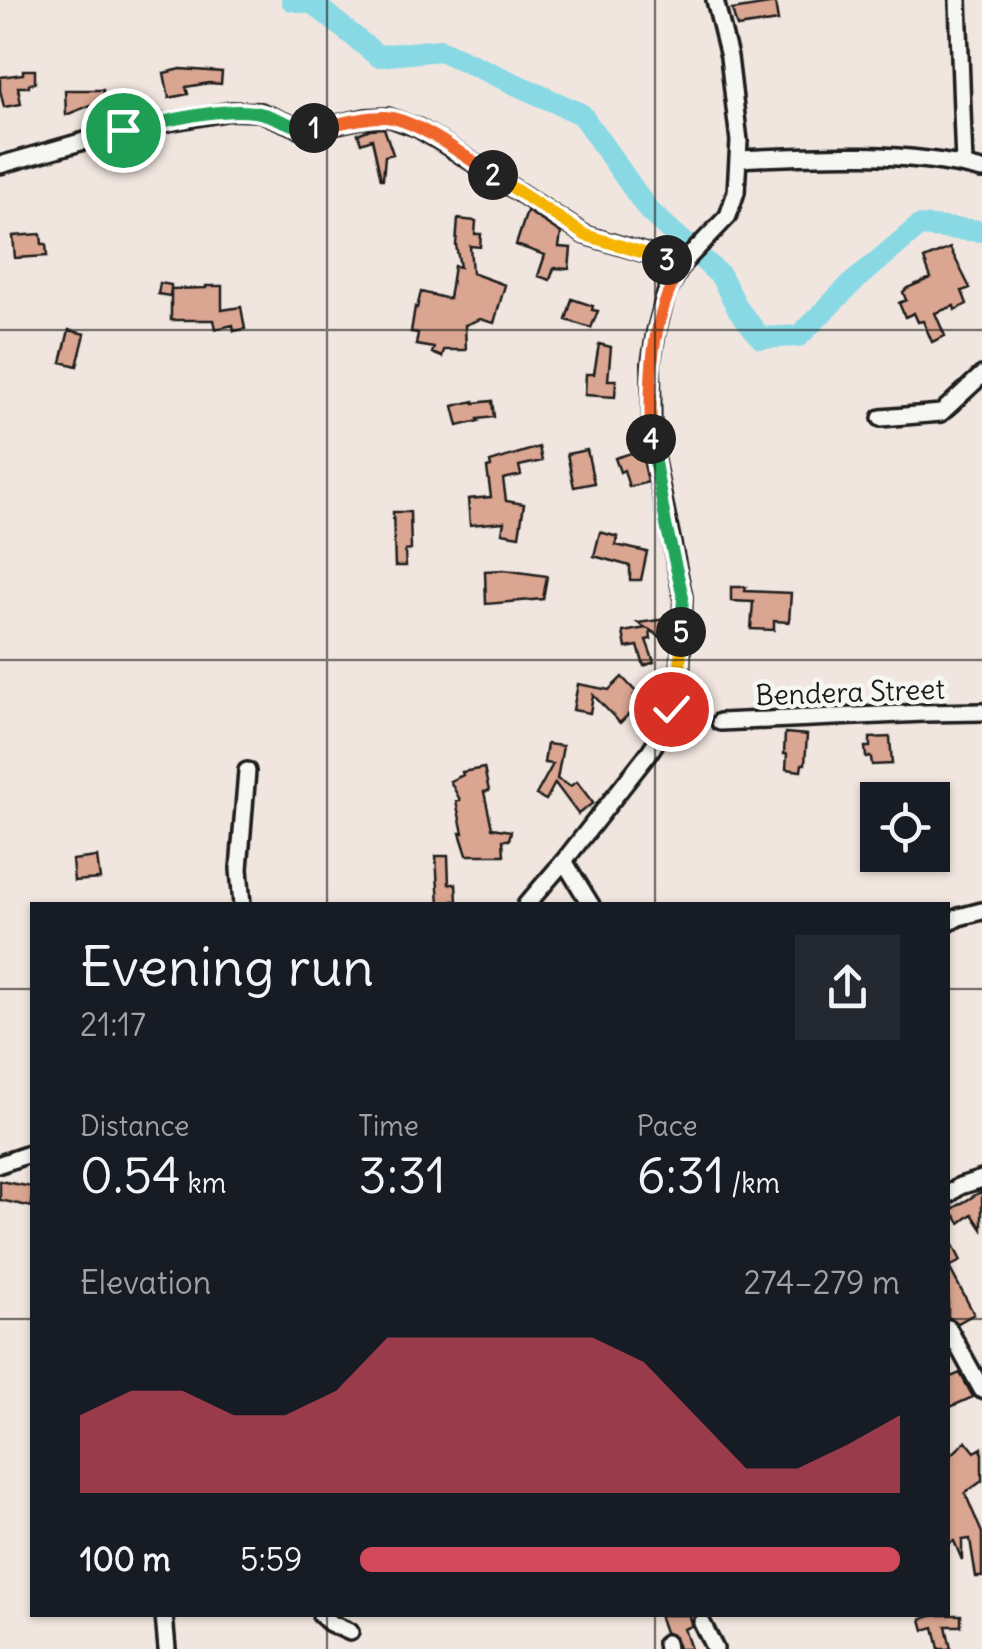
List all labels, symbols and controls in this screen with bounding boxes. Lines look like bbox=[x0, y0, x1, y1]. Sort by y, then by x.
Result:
pin bbox=[81, 88, 166, 173]
icon: arrive bbox=[96, 103, 151, 158]
pin: 1 bbox=[289, 103, 339, 153]
text: 1 bbox=[308, 110, 320, 146]
pin: 2 bbox=[468, 150, 518, 200]
text: 2 bbox=[485, 157, 501, 193]
pin: 3 bbox=[642, 235, 692, 285]
text: 3 bbox=[659, 242, 675, 278]
pin: 4 bbox=[626, 414, 676, 464]
text: 4 bbox=[643, 421, 659, 457]
pin: 5 bbox=[656, 607, 706, 657]
text: 5 bbox=[673, 614, 689, 650]
pin bbox=[629, 667, 714, 752]
street label: Bendera Street bbox=[755, 671, 945, 713]
icon: check bbox=[644, 682, 699, 737]
map controls bbox=[860, 782, 950, 872]
button: locate bbox=[860, 782, 950, 872]
text: Evening run bbox=[80, 932, 374, 1001]
button: share bbox=[795, 935, 900, 1040]
text: 21:17 bbox=[80, 1004, 146, 1045]
text: Distance bbox=[80, 1108, 189, 1144]
text: Time bbox=[358, 1108, 419, 1144]
text: Pace bbox=[637, 1108, 698, 1144]
text: 0.54 bbox=[80, 1144, 181, 1207]
text: 3:31 bbox=[358, 1144, 446, 1207]
text: 6:31 bbox=[637, 1144, 725, 1207]
text: km bbox=[181, 1165, 226, 1201]
text: /km bbox=[725, 1165, 780, 1201]
text: Elevation bbox=[80, 1262, 211, 1303]
text: 274–279 m bbox=[744, 1262, 900, 1303]
text: 100 m bbox=[80, 1539, 171, 1580]
text: 5:59 bbox=[240, 1539, 302, 1580]

